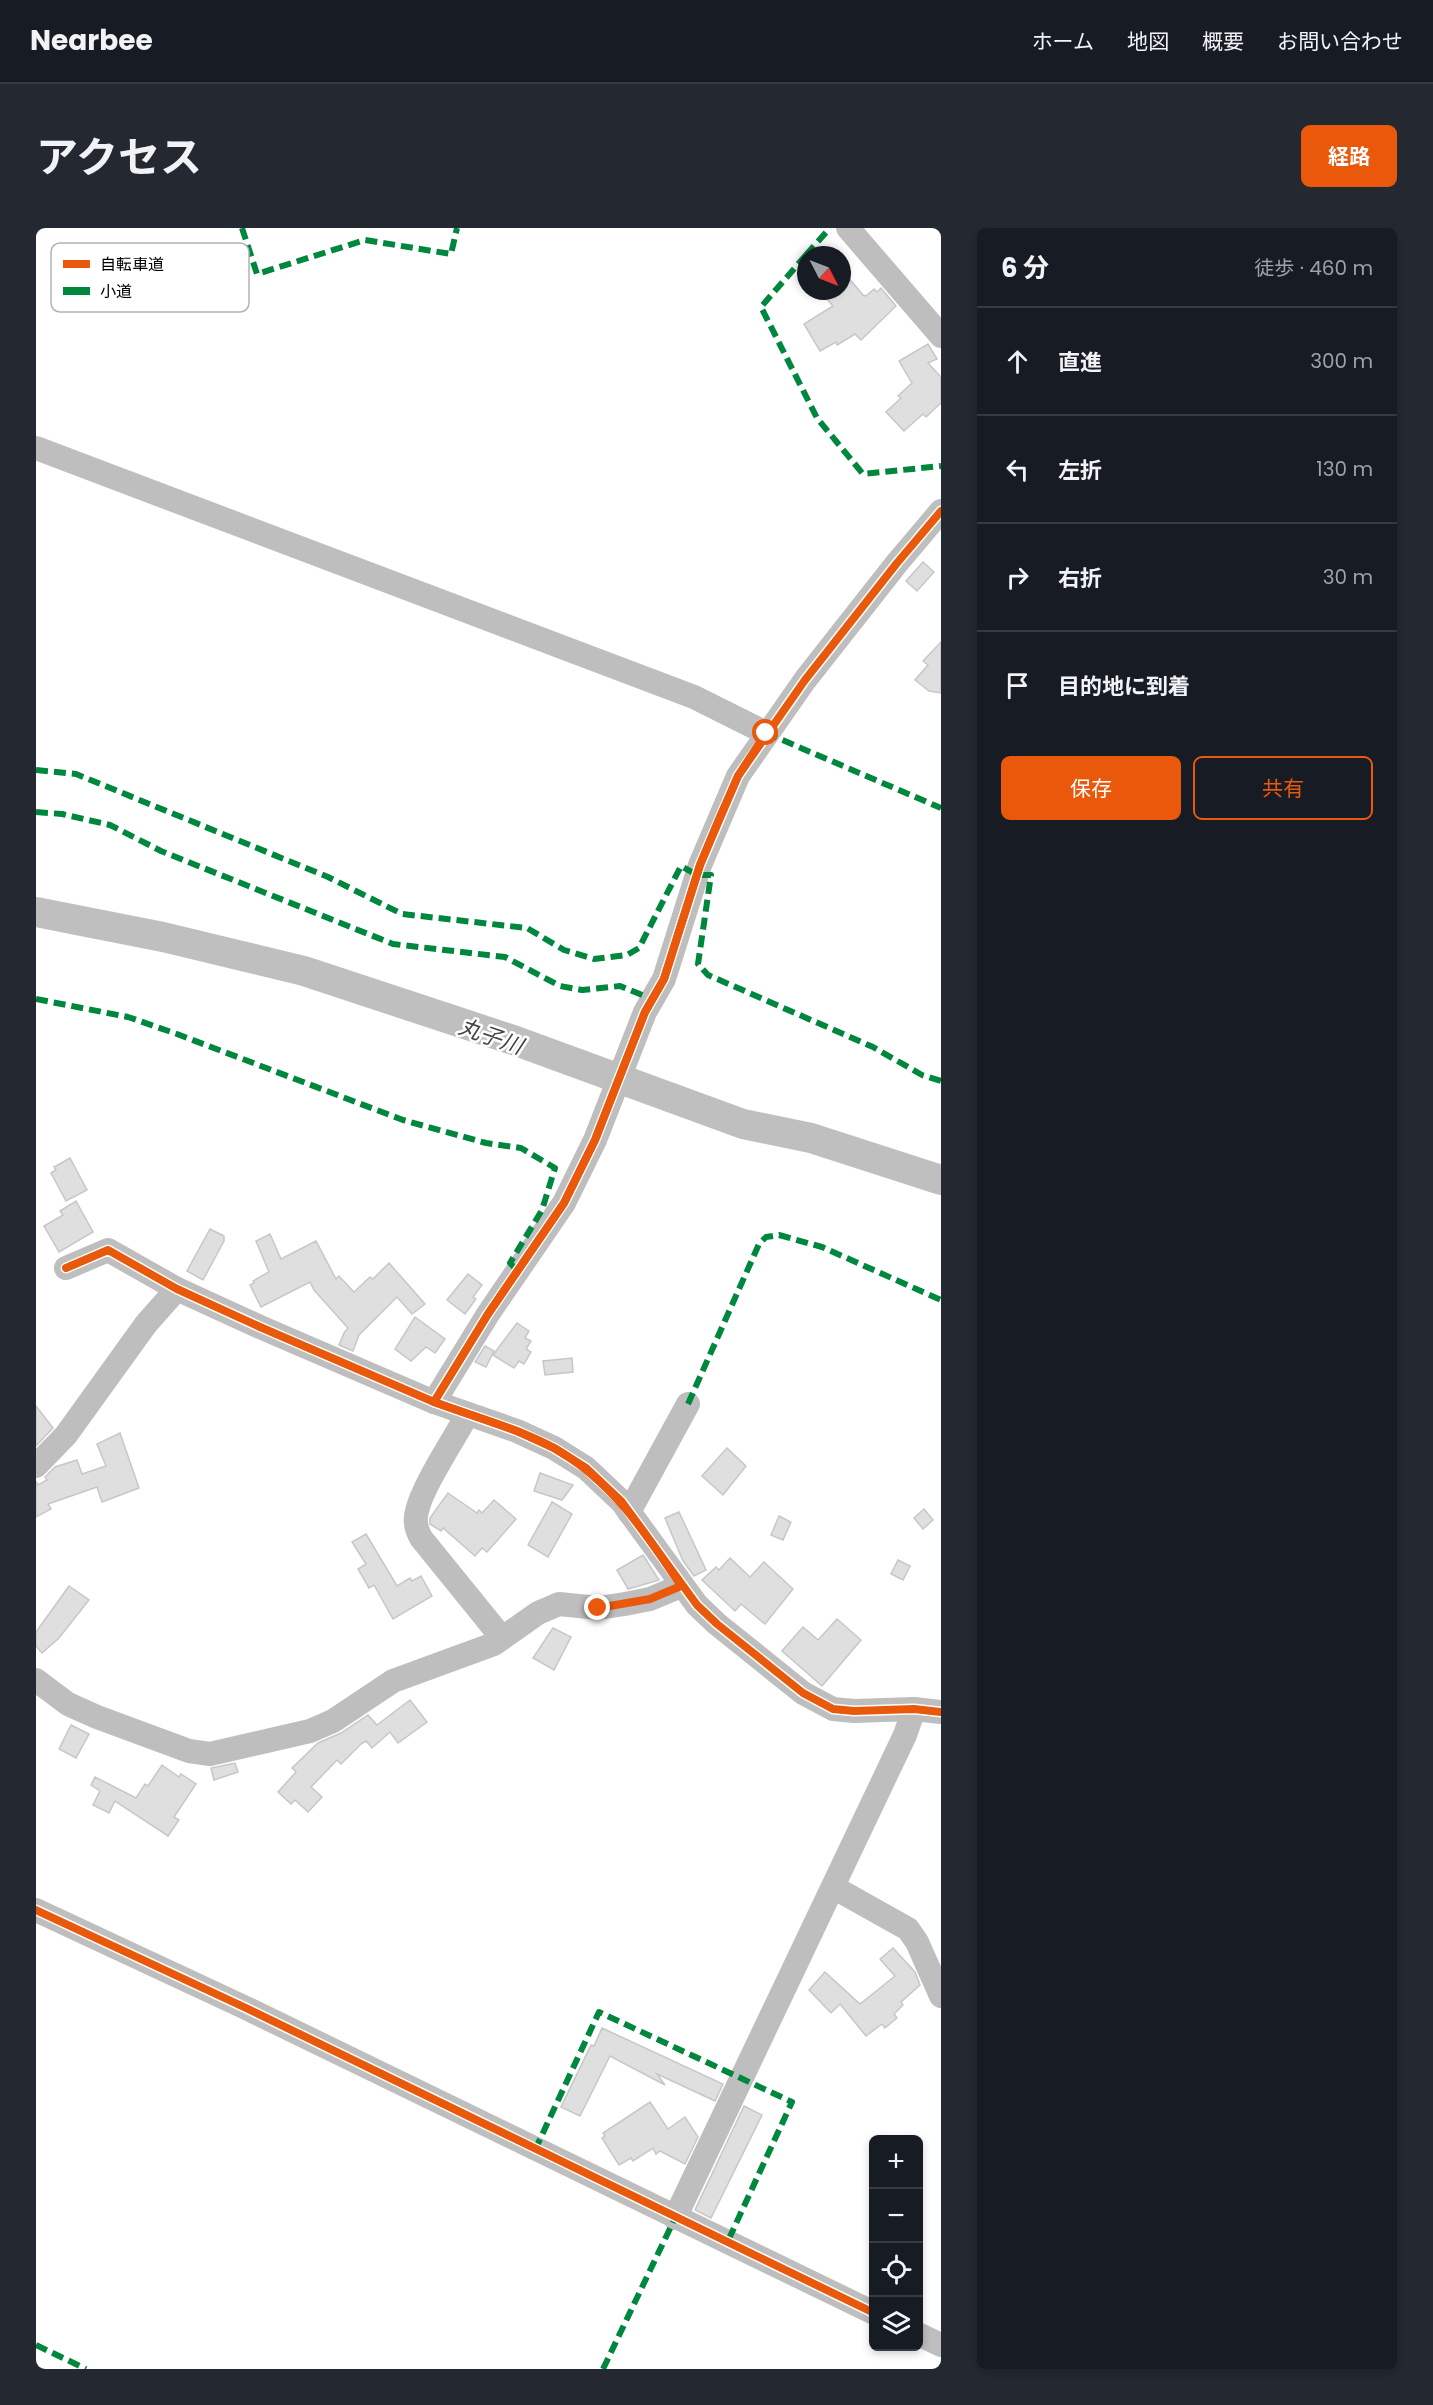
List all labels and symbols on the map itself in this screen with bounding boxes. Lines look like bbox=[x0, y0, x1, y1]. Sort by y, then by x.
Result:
legend bbox=[51, 243, 249, 312]
north arrow bbox=[797, 246, 851, 300]
text: 自転車道 bbox=[100, 253, 164, 276]
text: 小道 bbox=[100, 280, 132, 303]
route start bbox=[752, 719, 778, 745]
water label: 丸子川 bbox=[455, 1011, 529, 1063]
route end bbox=[584, 1594, 610, 1620]

